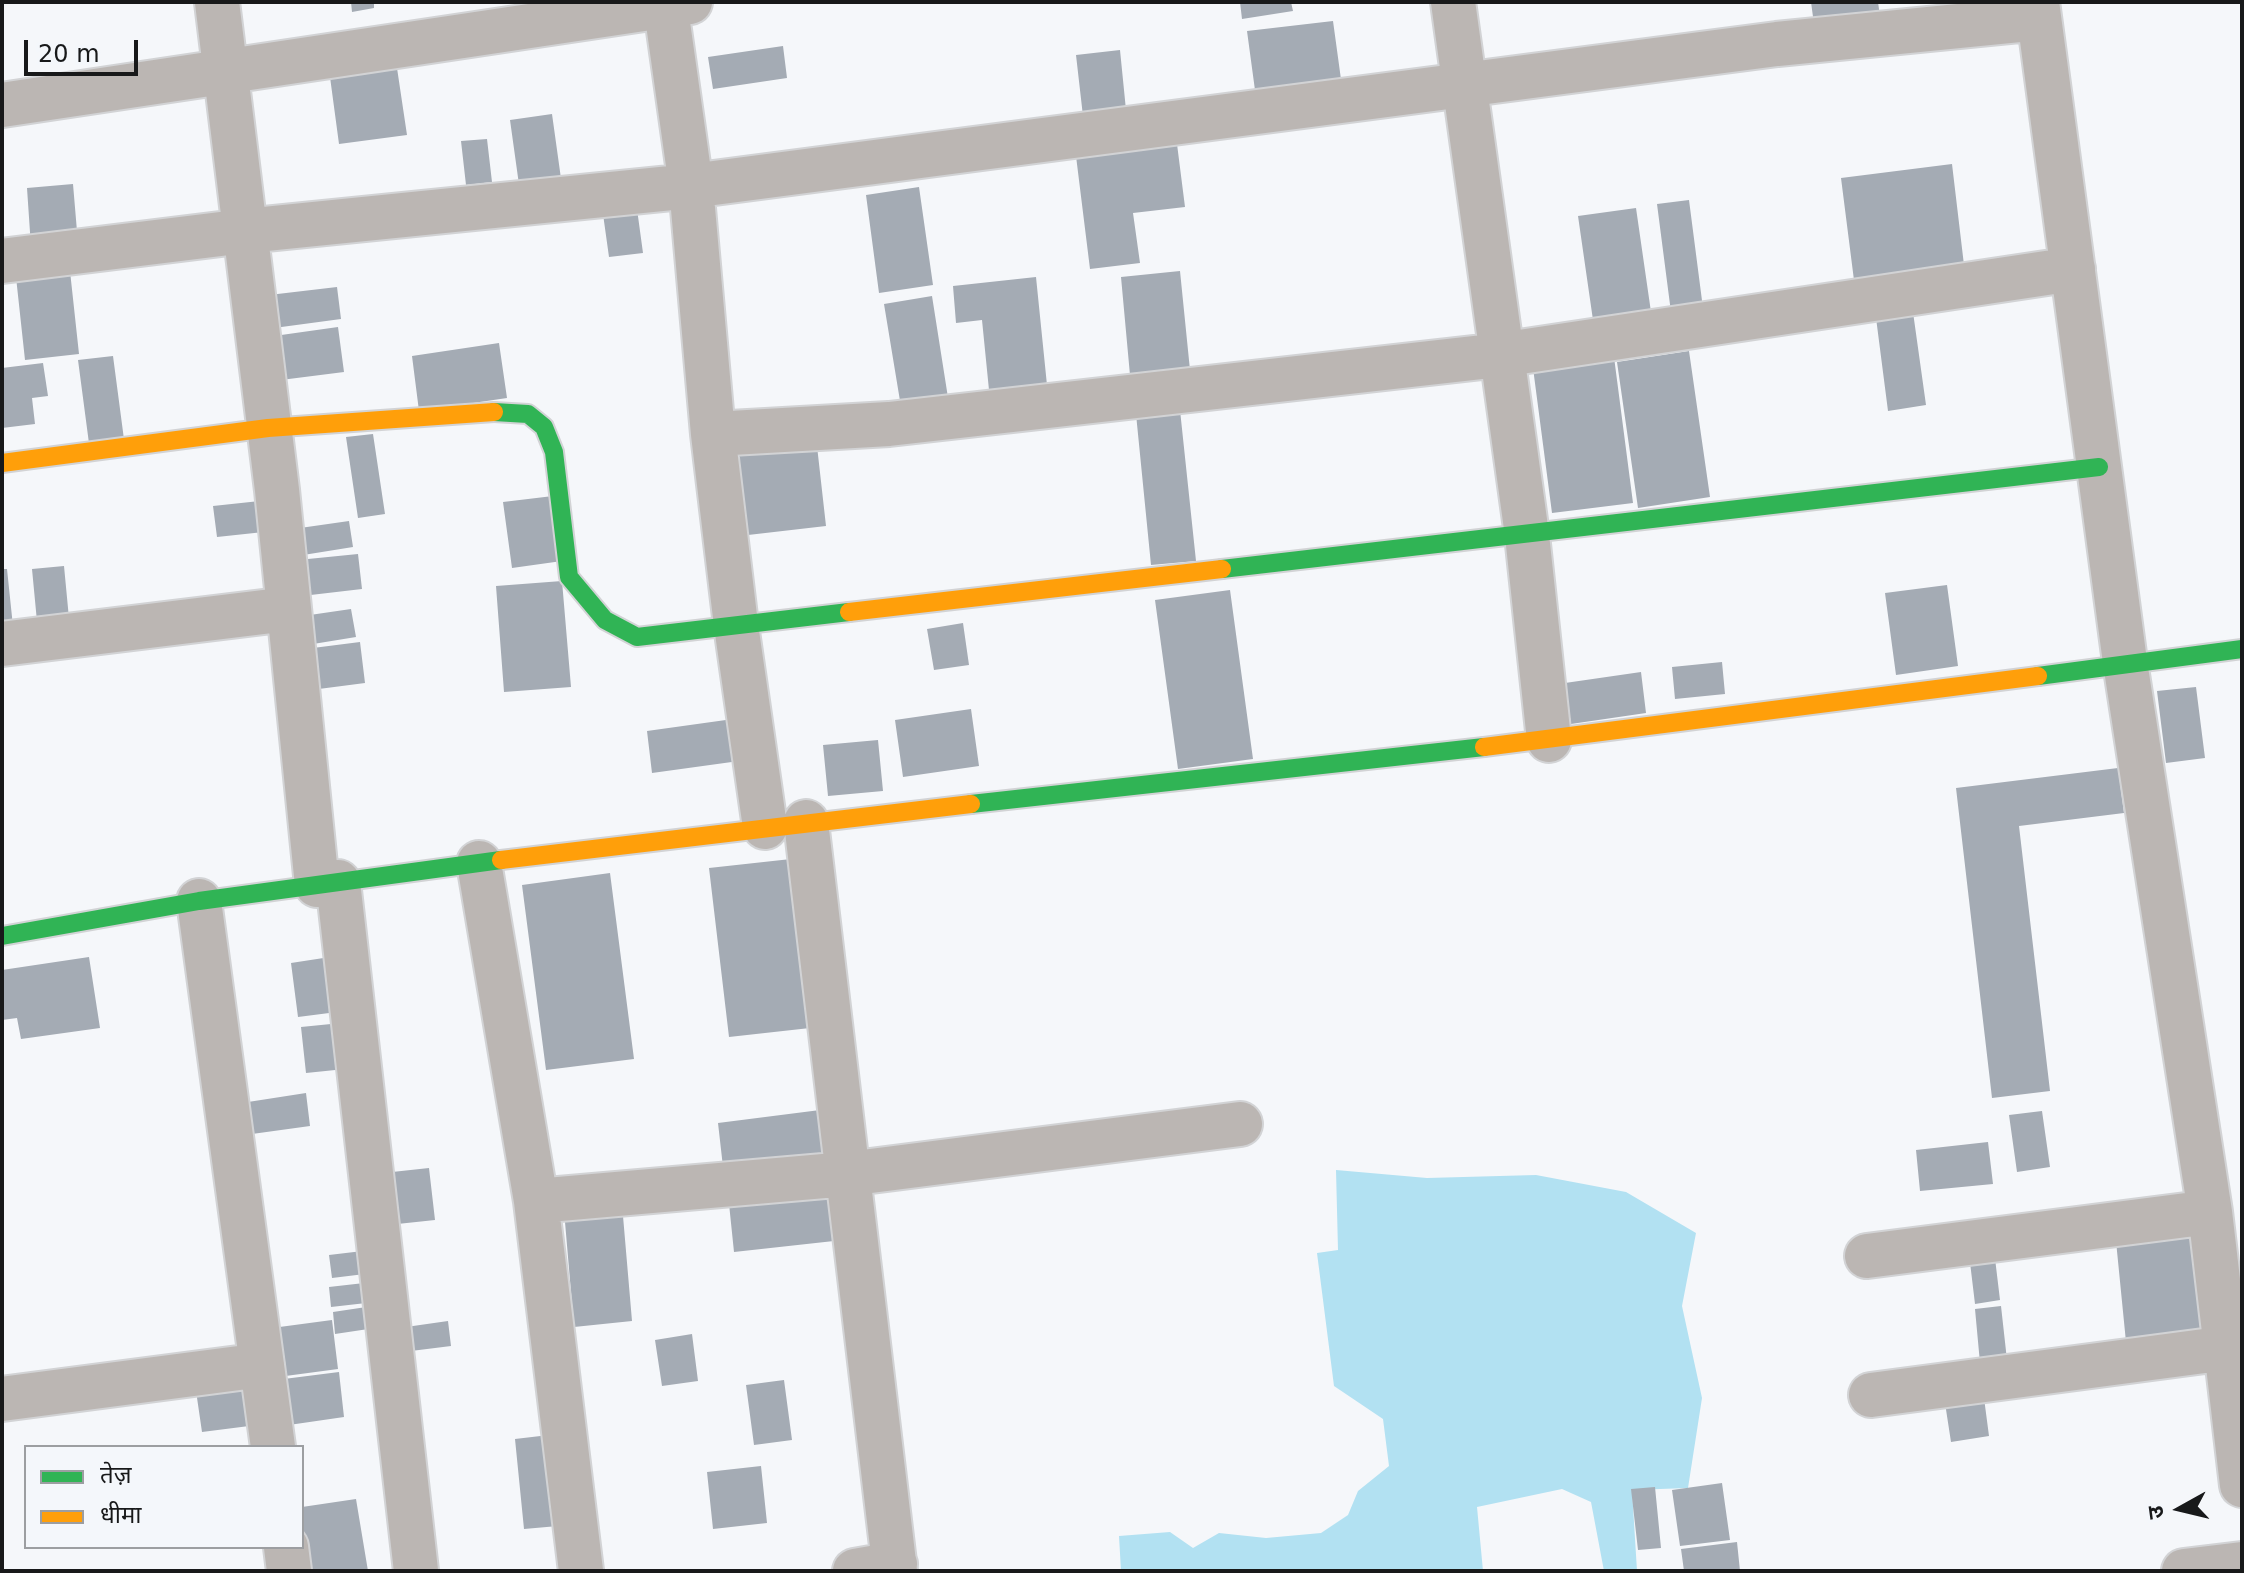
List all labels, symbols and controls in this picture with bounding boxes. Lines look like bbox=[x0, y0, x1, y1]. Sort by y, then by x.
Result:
scale bar bbox=[28, 24, 142, 74]
text: 20 m bbox=[38, 40, 100, 68]
legend bbox=[24, 1445, 304, 1549]
text: तेज़ bbox=[100, 1461, 132, 1489]
north arrow bbox=[2140, 1469, 2220, 1549]
text: धीमा bbox=[100, 1501, 142, 1529]
text: उ bbox=[2142, 1504, 2169, 1521]

